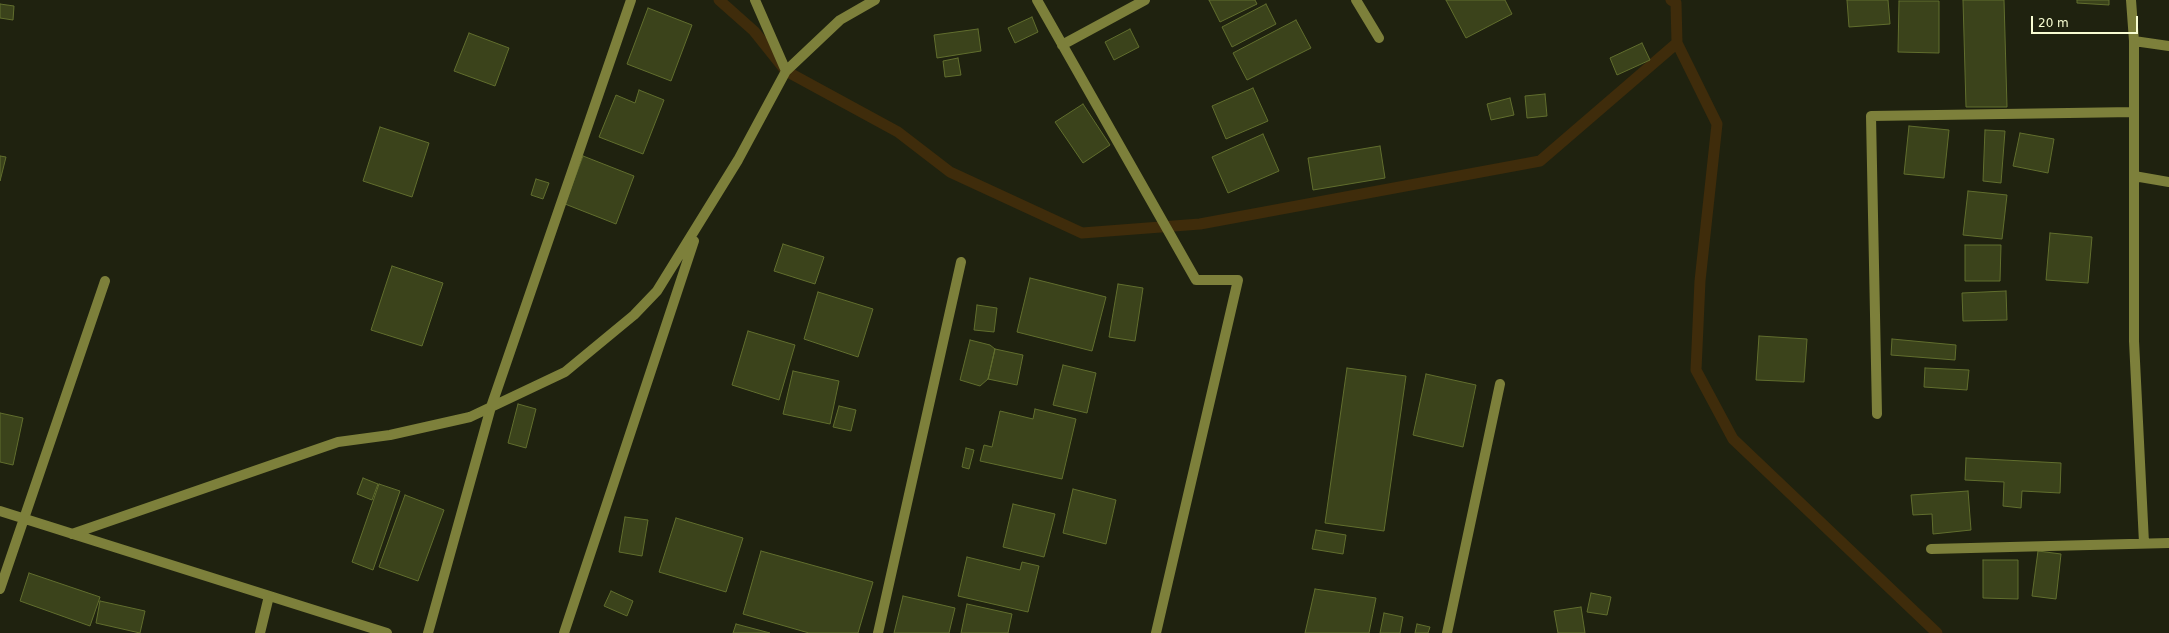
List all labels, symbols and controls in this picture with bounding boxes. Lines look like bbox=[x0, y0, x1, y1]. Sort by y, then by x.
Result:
scale bar bbox=[2033, 8, 2140, 34]
text: 20 m bbox=[2038, 16, 2069, 30]

